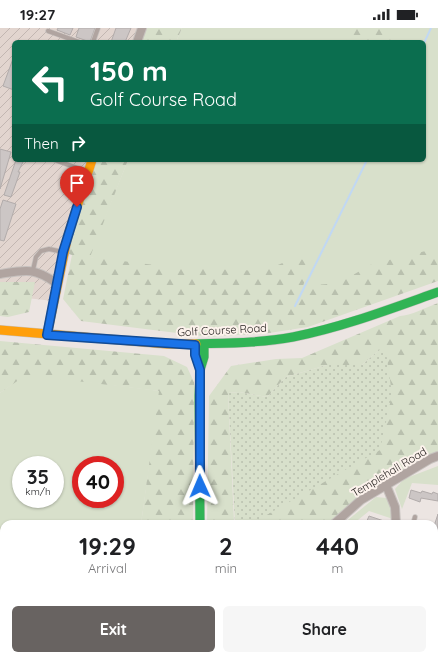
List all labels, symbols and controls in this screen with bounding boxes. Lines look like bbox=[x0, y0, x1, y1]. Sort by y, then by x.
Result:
text: 19:27 bbox=[20, 5, 55, 24]
text: 150 m bbox=[90, 53, 168, 88]
icon: left bbox=[24, 56, 76, 108]
text: Golf Course Road bbox=[90, 88, 237, 111]
icon: right bbox=[67, 132, 89, 154]
text: Then bbox=[24, 134, 59, 153]
pin bbox=[60, 166, 94, 207]
icon: arrive bbox=[66, 172, 88, 194]
street label: Golf Course Road bbox=[177, 321, 267, 339]
street label: Templehall Road bbox=[349, 444, 429, 500]
speed limit sign: 40 bbox=[72, 456, 124, 508]
text: 35 bbox=[27, 464, 49, 489]
position arrow bbox=[179, 465, 221, 507]
text: km/h bbox=[25, 485, 51, 498]
text: 19:29 bbox=[79, 531, 136, 561]
text: 2 bbox=[219, 531, 233, 561]
text: 440 bbox=[316, 531, 359, 561]
text: Arrival bbox=[88, 560, 127, 576]
text: min bbox=[215, 560, 237, 576]
text: m bbox=[332, 560, 343, 576]
button: Exit bbox=[12, 606, 215, 652]
button: Share bbox=[223, 606, 426, 652]

